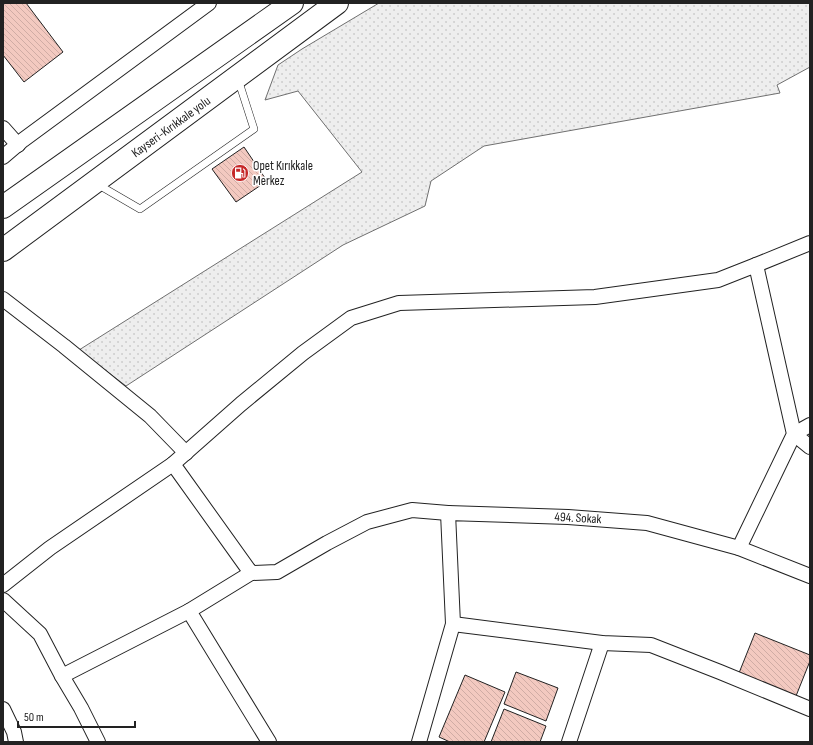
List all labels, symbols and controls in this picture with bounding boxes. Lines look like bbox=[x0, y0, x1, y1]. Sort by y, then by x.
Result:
street label: Kayseri-Kırıkkale yolu bbox=[128, 93, 214, 161]
place label: Opet Kırıkkale Merkez bbox=[253, 158, 313, 189]
fuel station icon: Opet Kırıkkale Merkez bbox=[230, 163, 250, 183]
street label: 494. Sokak bbox=[554, 509, 602, 527]
scale bar bbox=[18, 703, 135, 729]
text: 50 m bbox=[24, 710, 44, 725]

